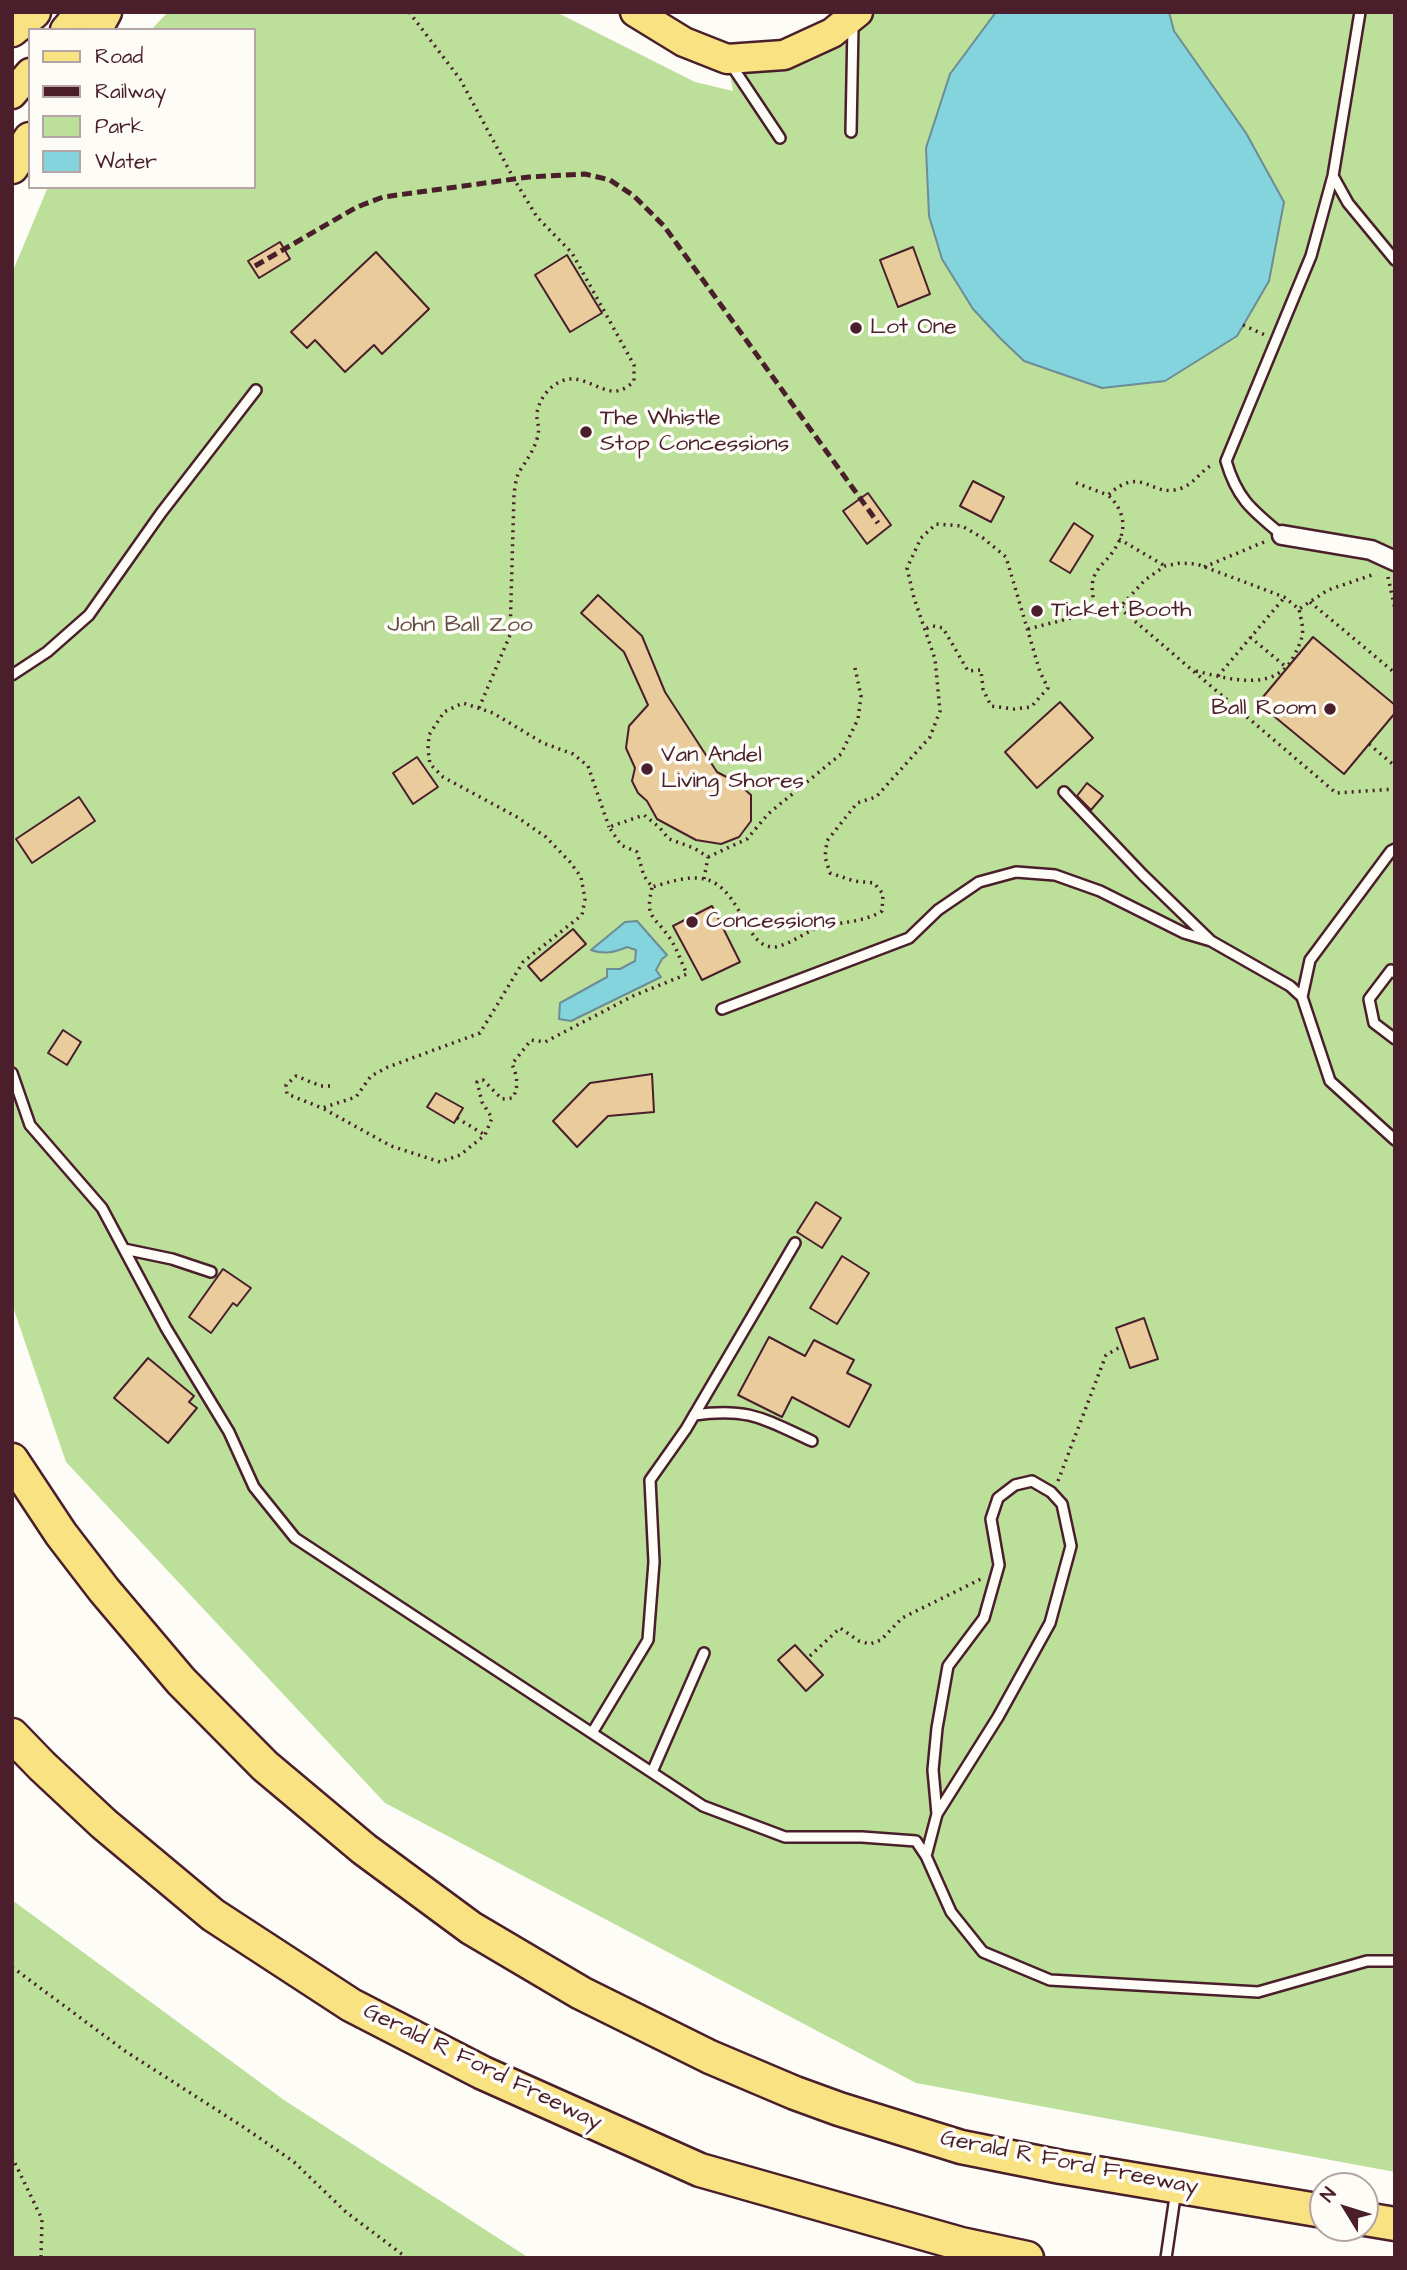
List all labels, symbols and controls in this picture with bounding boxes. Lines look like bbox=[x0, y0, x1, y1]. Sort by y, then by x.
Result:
legend bbox=[28, 28, 256, 189]
text: Road bbox=[95, 42, 143, 71]
text: Railway bbox=[95, 77, 166, 106]
text: Park bbox=[95, 112, 144, 141]
text: Water bbox=[95, 147, 157, 176]
place label: Lot One bbox=[870, 314, 957, 342]
marker: Lot One bbox=[848, 320, 864, 336]
place label: The Whistle Stop Concessions bbox=[600, 405, 789, 459]
marker: The Whistle Stop Concessions bbox=[578, 424, 594, 440]
place label: Ticket Booth bbox=[1051, 597, 1191, 625]
marker: Ticket Booth bbox=[1029, 603, 1045, 619]
park label: John Ball Zoo bbox=[387, 612, 533, 640]
place label: Ball Room bbox=[1211, 695, 1316, 723]
marker: Ball Room bbox=[1322, 701, 1338, 717]
place label: Van Andel Living Shores bbox=[661, 742, 804, 796]
marker: Van Andel Living Shores bbox=[639, 761, 655, 777]
place label: Concessions bbox=[706, 908, 836, 936]
marker: Concessions bbox=[684, 914, 700, 930]
street label: Gerald R Ford Freeway bbox=[358, 1998, 606, 2138]
street label: Gerald R Ford Freeway bbox=[938, 2125, 1200, 2203]
north arrow bbox=[1309, 2172, 1379, 2242]
text: N bbox=[1314, 2182, 1343, 2208]

